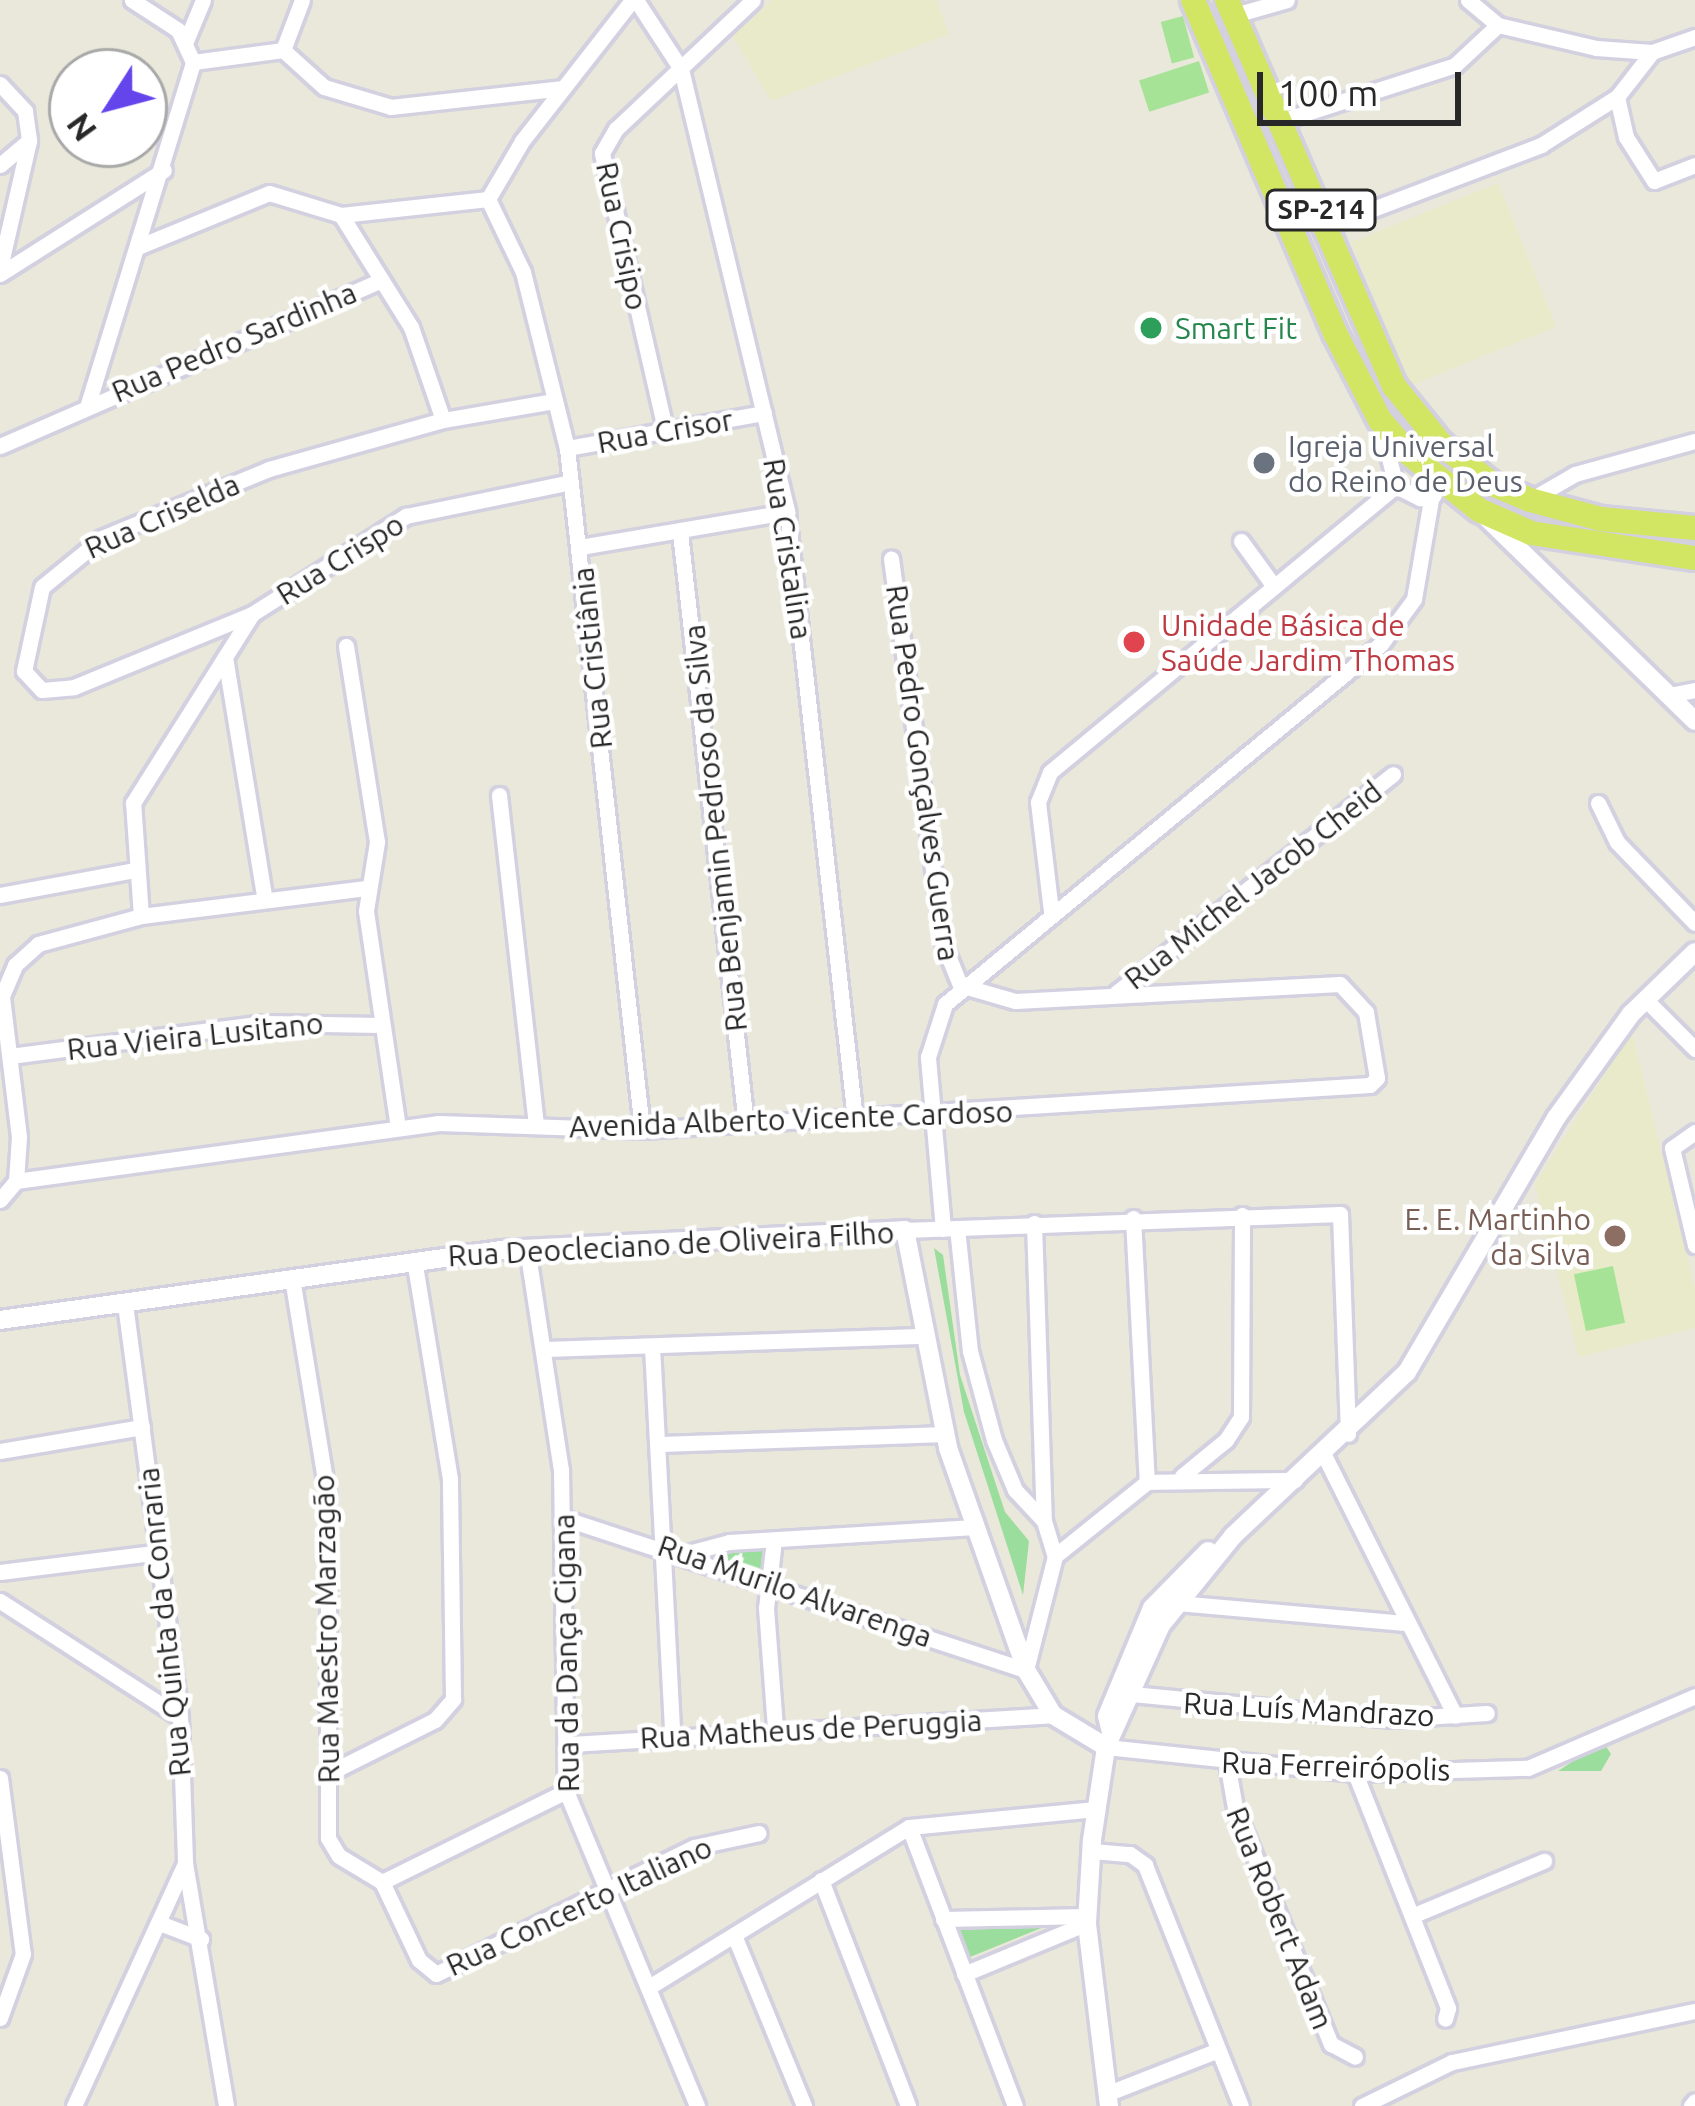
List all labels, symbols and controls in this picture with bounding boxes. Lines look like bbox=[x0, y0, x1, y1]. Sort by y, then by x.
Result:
north arrow bbox=[48, 48, 168, 168]
scale bar bbox=[1263, 48, 1467, 122]
text: 100 m bbox=[1278, 72, 1378, 113]
text: N bbox=[59, 107, 103, 149]
street label: Rua Crisipo bbox=[589, 159, 655, 313]
road number: SP-214 bbox=[1264, 189, 1378, 231]
street label: Rua Pedro Sardinha bbox=[106, 274, 362, 410]
place label: Smart Fit bbox=[1175, 310, 1297, 346]
marker: Smart Fit bbox=[1138, 315, 1164, 341]
street label: Rua Crisor bbox=[594, 401, 736, 461]
place label: Igreja Universal do Reino de Deus bbox=[1288, 428, 1523, 498]
marker: Igreja Universal do Reino de Deus bbox=[1251, 450, 1277, 476]
street label: Rua Cristalina bbox=[756, 456, 820, 642]
street label: Rua Criselda bbox=[79, 466, 245, 566]
street label: Rua Crispo bbox=[270, 506, 410, 612]
street label: Rua Cristiânia bbox=[565, 565, 619, 751]
street label: Rua Pedro Gonçalves Guerra bbox=[879, 582, 967, 964]
place label: Unidade Básica de Saúde Jardim Thomas bbox=[1161, 607, 1455, 678]
street label: Rua Benjamin Pedroso da Silva bbox=[676, 623, 754, 1033]
marker: Unidade Básica de Saúde Jardim Thomas bbox=[1118, 626, 1150, 658]
street label: Rua Michel Jacob Cheid bbox=[1117, 773, 1389, 997]
street label: Rua Vieira Lusitano bbox=[65, 1005, 325, 1067]
street label: Avenida Alberto Vicente Cardoso bbox=[568, 1093, 1014, 1145]
place label: E. E. Martinho da Silva bbox=[1404, 1201, 1591, 1272]
street label: Rua Deocleciano de Oliveira Filho bbox=[447, 1214, 895, 1274]
marker: E. E. Martinho da Silva bbox=[1602, 1223, 1628, 1249]
street label: Rua Quinta da Conraria bbox=[130, 1466, 198, 1778]
street label: Rua Maestro Marzagão bbox=[305, 1474, 347, 1784]
street label: Rua da Dança Cigana bbox=[546, 1513, 586, 1793]
street label: Rua Murilo Alvarenga bbox=[653, 1527, 937, 1655]
street label: Rua Luís Mandrazo bbox=[1182, 1684, 1436, 1734]
street label: Rua Matheus de Peruggia bbox=[639, 1702, 983, 1756]
street label: Rua Ferreirópolis bbox=[1221, 1744, 1451, 1788]
street label: Rua Robert Adam bbox=[1219, 1801, 1341, 2035]
street label: Rua Concerto Italiano bbox=[440, 1829, 718, 1983]

